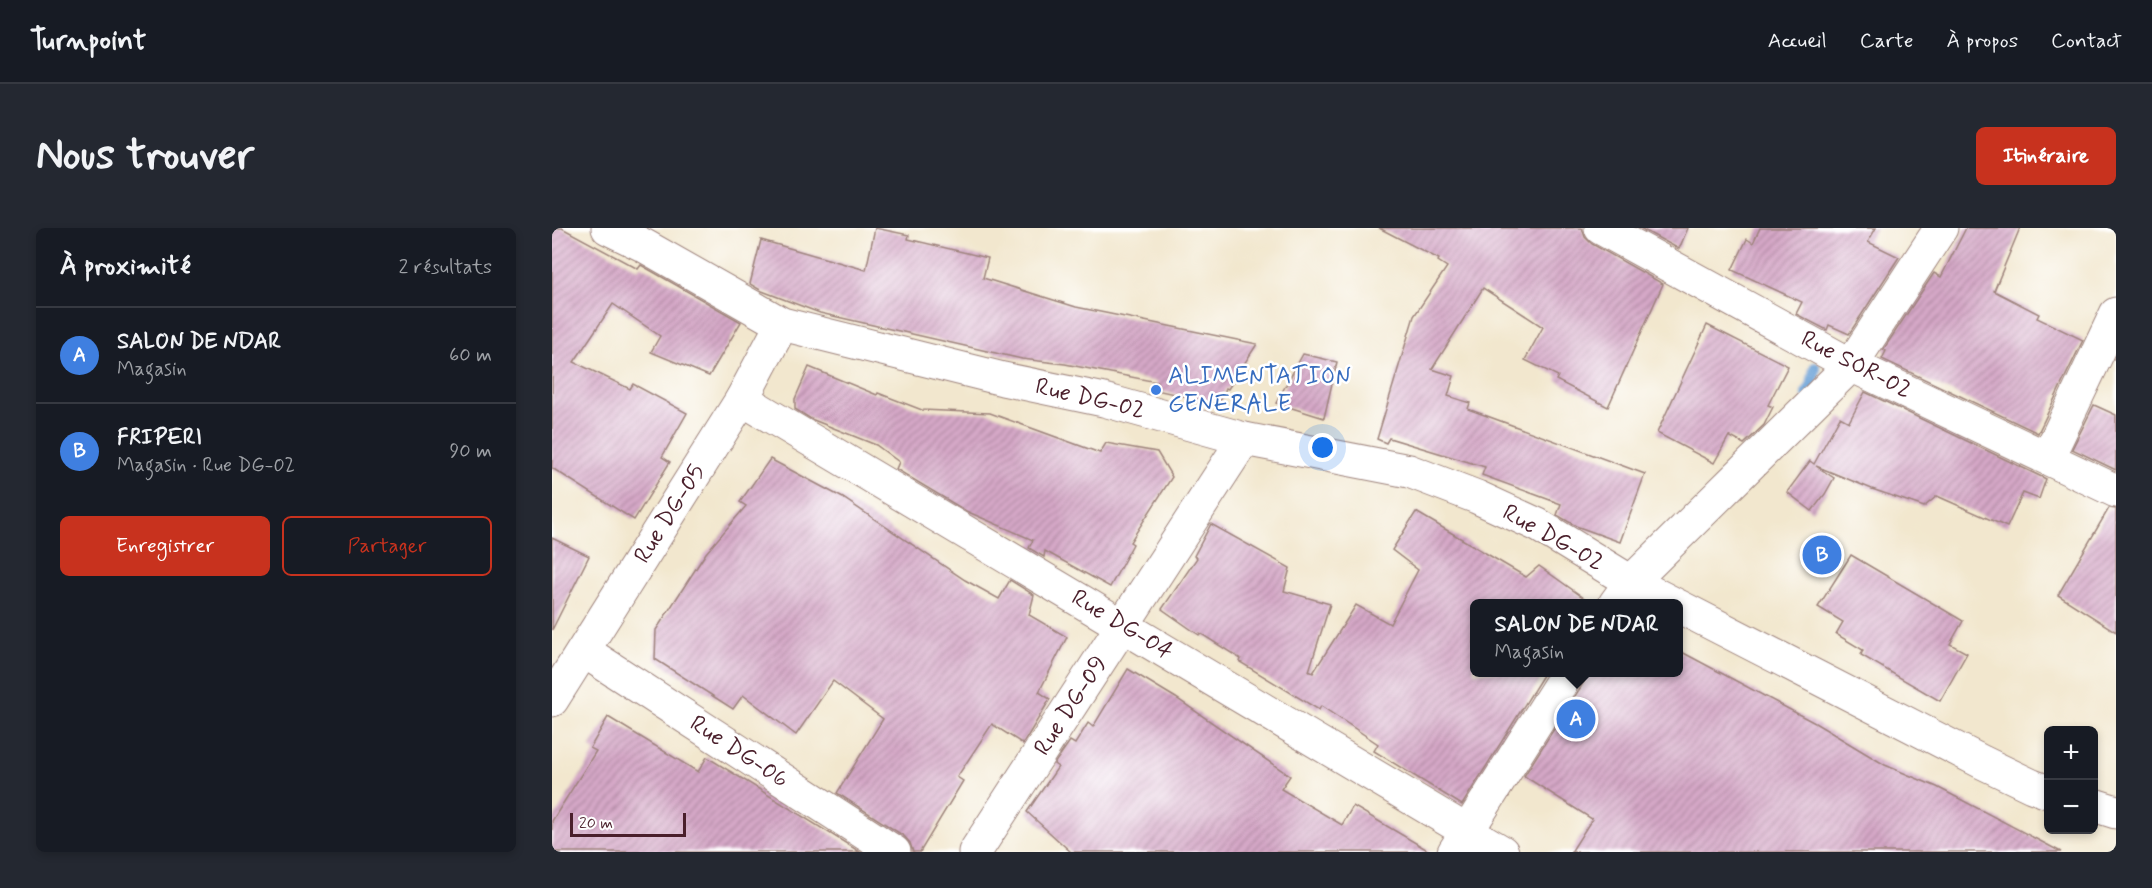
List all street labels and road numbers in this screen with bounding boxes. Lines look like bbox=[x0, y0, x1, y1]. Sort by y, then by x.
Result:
street label: Rue SOR-02 bbox=[1795, 324, 1917, 406]
street label: Rue DG-02 bbox=[1032, 371, 1148, 427]
street label: Rue DG-05 bbox=[627, 458, 713, 570]
street label: Rue DG-02 bbox=[1497, 497, 1609, 579]
street label: Rue DG-04 bbox=[1065, 583, 1179, 667]
street label: Rue DG-09 bbox=[1027, 650, 1115, 762]
street label: Rue DG-06 bbox=[684, 708, 794, 796]

